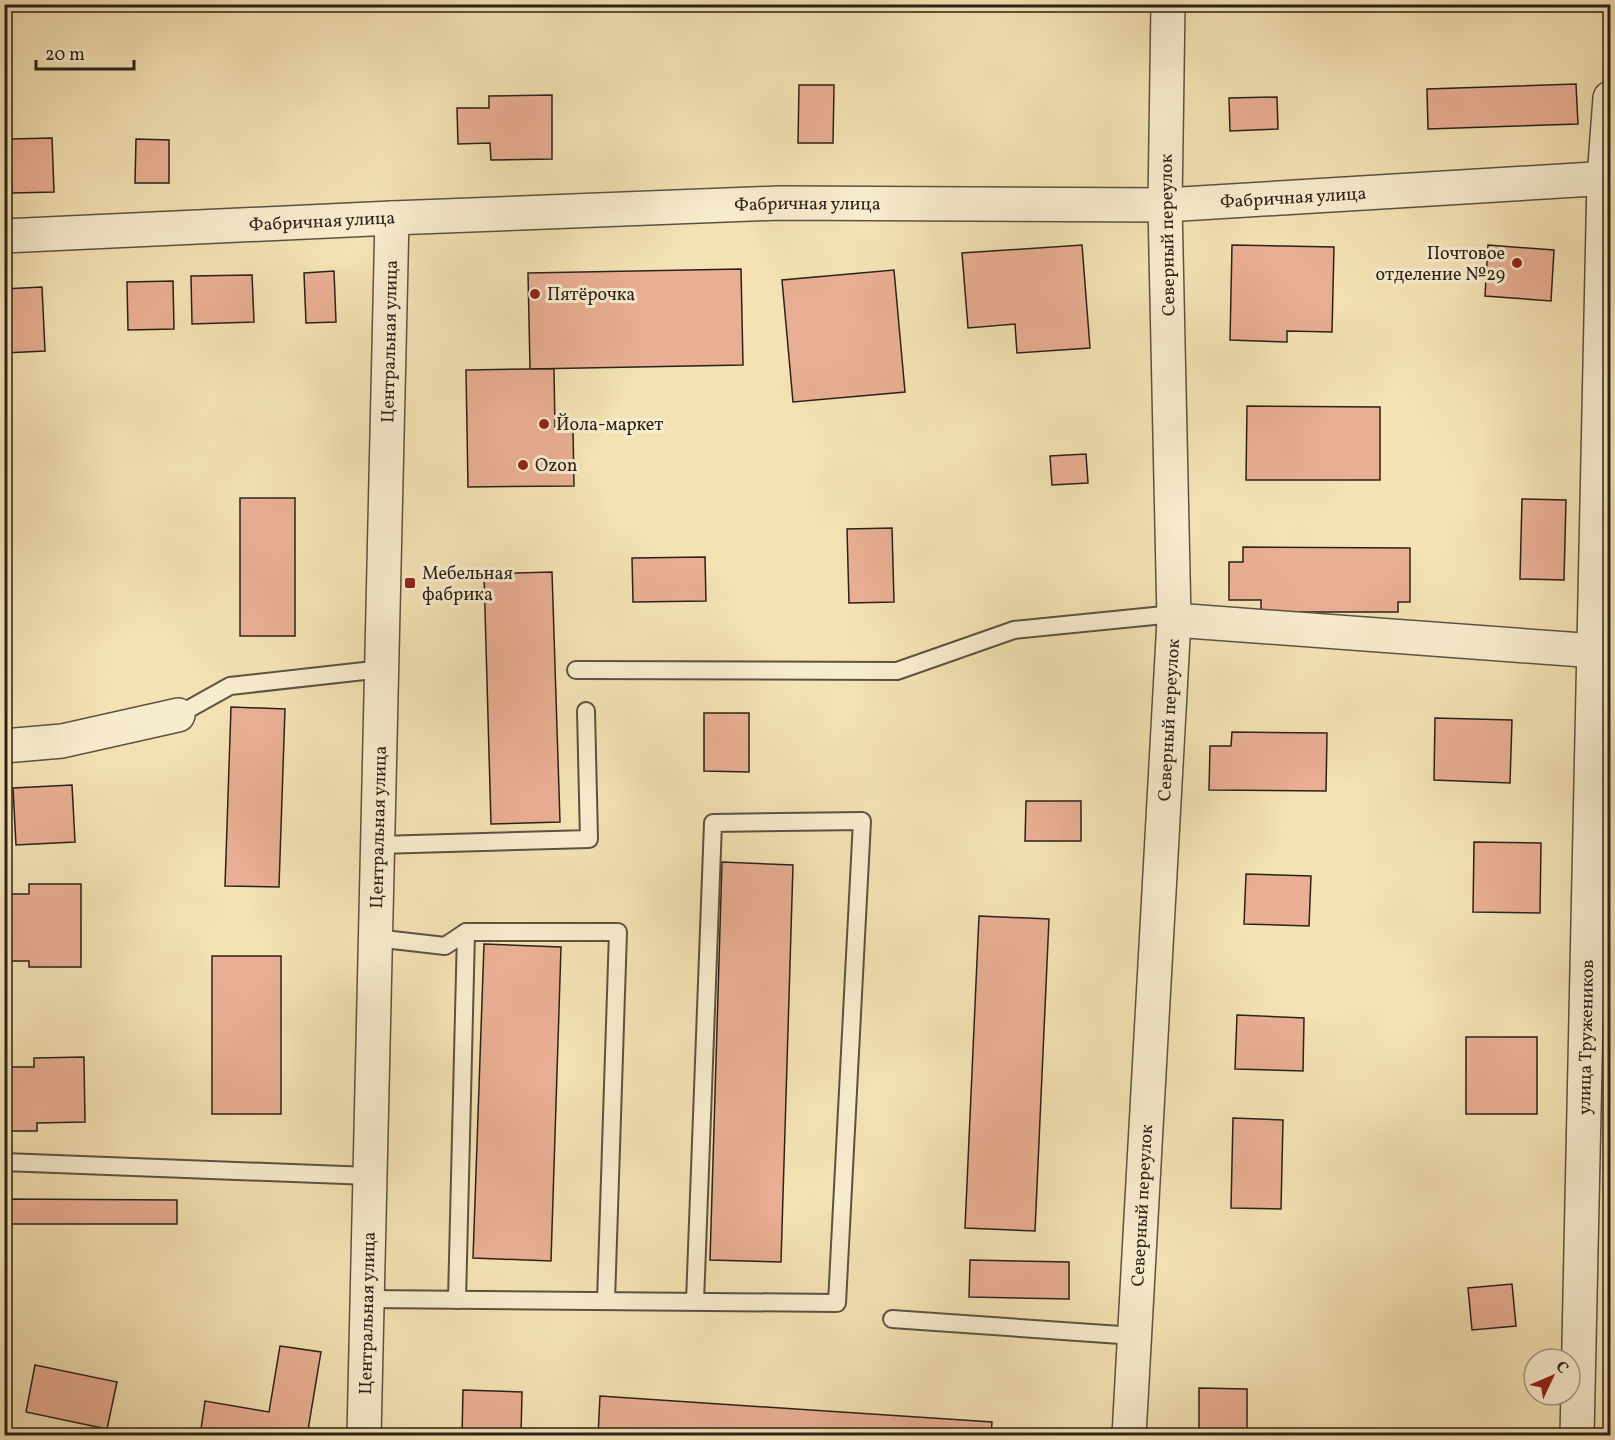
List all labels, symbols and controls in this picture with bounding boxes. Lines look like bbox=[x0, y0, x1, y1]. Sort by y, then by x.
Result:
scale bar bbox=[36, 33, 134, 71]
text: 20 m bbox=[45, 43, 85, 68]
street label: Северный переулок bbox=[1155, 153, 1182, 316]
street label: Фабричная улица bbox=[1219, 182, 1367, 216]
street label: Фабричная улица bbox=[734, 192, 881, 219]
street label: Фабричная улица bbox=[248, 206, 396, 239]
place label: Почтовое отделение №29 bbox=[1376, 242, 1505, 288]
marker: Почтовое отделение №29 bbox=[1510, 256, 1524, 270]
street label: Центральная улица bbox=[376, 260, 405, 423]
place label: Пятёрочка bbox=[547, 283, 635, 308]
marker: Пятёрочка bbox=[528, 287, 542, 301]
place label: Йола-маркет bbox=[556, 413, 663, 438]
marker: Йола-маркет bbox=[537, 417, 551, 431]
place label: Ozon bbox=[535, 454, 578, 479]
marker: Ozon bbox=[516, 458, 530, 472]
place label: Мебельная фабрика bbox=[422, 562, 513, 608]
marker: Мебельная фабрика bbox=[403, 576, 417, 590]
street label: Северный переулок bbox=[1153, 638, 1187, 802]
street label: Центральная улица bbox=[365, 745, 394, 909]
street label: улица Тружеников bbox=[1573, 959, 1601, 1115]
street label: Северный переулок bbox=[1126, 1123, 1160, 1287]
street label: Центральная улица bbox=[354, 1231, 383, 1395]
north arrow bbox=[1522, 1347, 1582, 1407]
text: С bbox=[1550, 1357, 1573, 1379]

